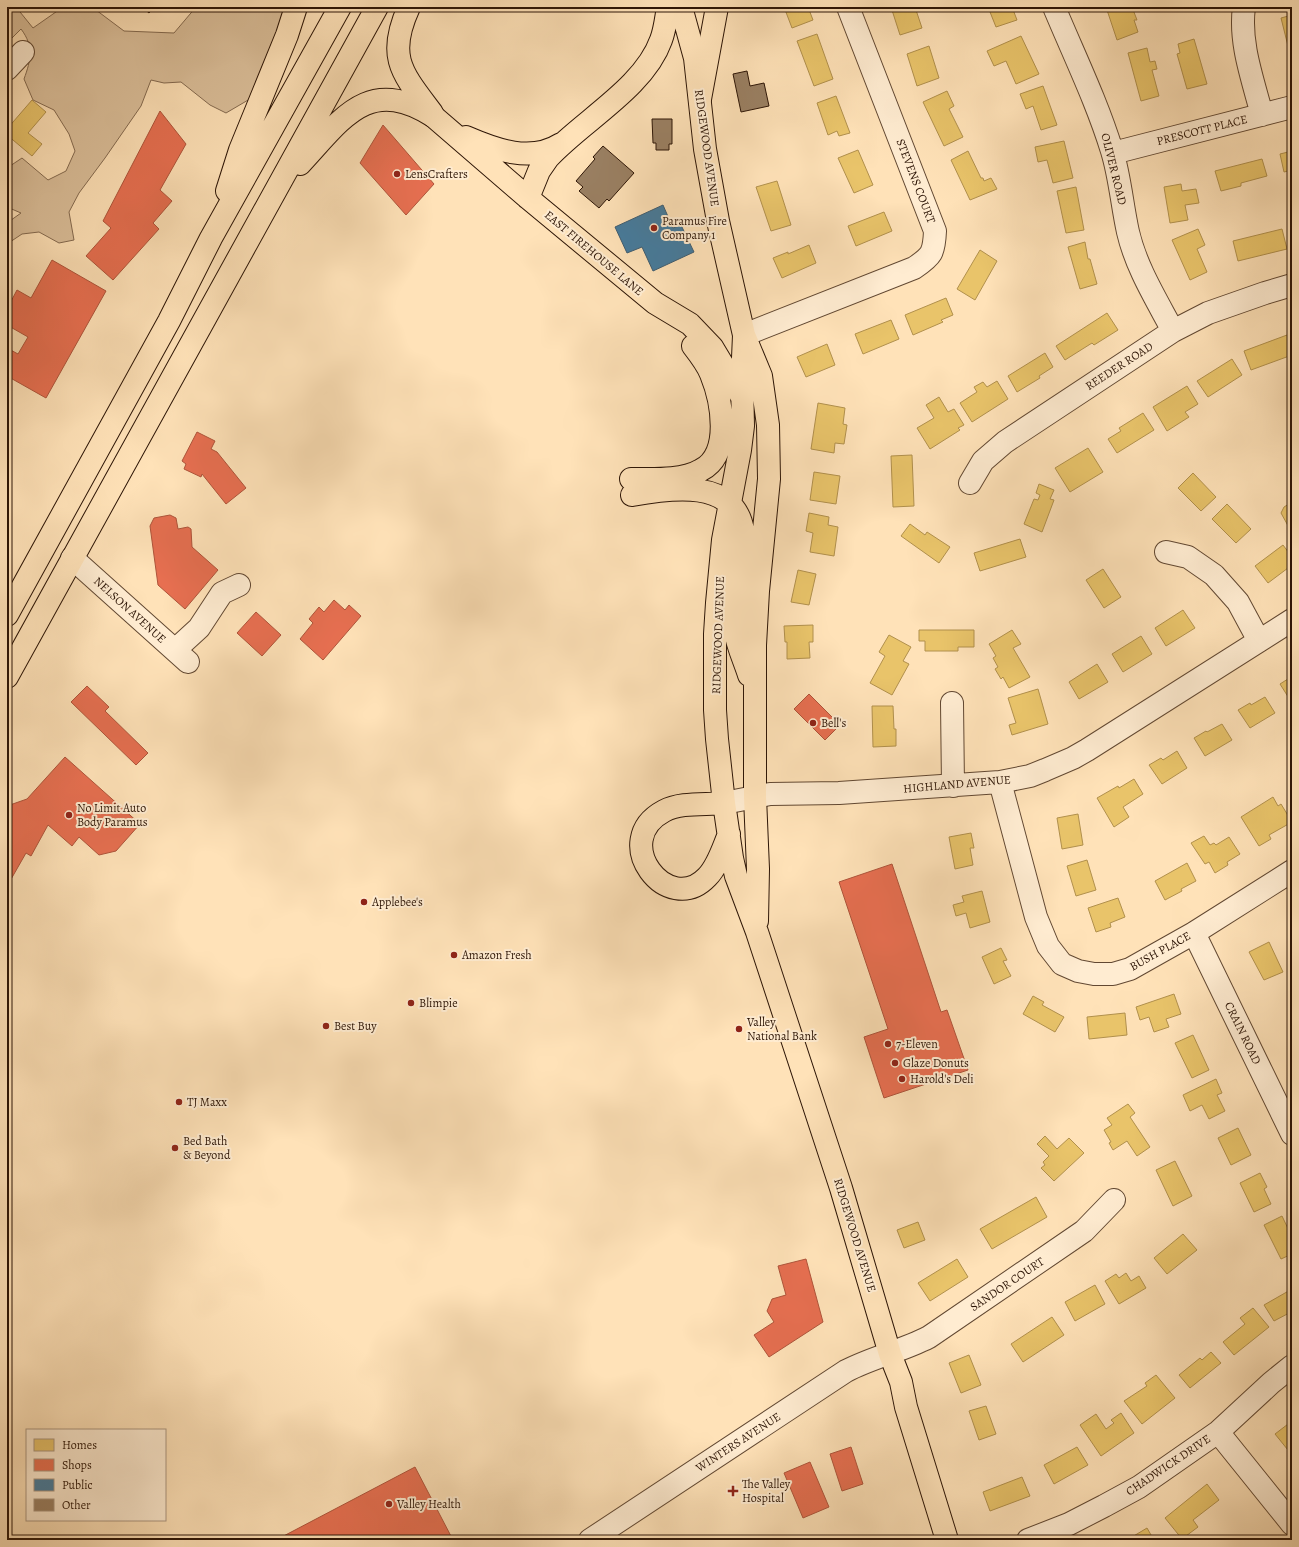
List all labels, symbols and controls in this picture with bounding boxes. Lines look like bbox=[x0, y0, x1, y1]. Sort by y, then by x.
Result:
street label: RIDGEWOOD AVENUE bbox=[691, 88, 723, 208]
street label: PRESCOTT PLACE bbox=[1155, 111, 1249, 149]
street label: OLIVER ROAD bbox=[1097, 131, 1131, 207]
street label: STEVENS COURT bbox=[892, 136, 940, 226]
place label: LensCrafters bbox=[405, 166, 468, 182]
marker: LensCrafters bbox=[392, 169, 402, 179]
street label: EAST FIREHOUSE LANE bbox=[541, 207, 647, 299]
place label: Paramus Fire Company 1 bbox=[662, 213, 727, 243]
marker: Paramus Fire Company 1 bbox=[649, 223, 659, 233]
street label: REEDER ROAD bbox=[1082, 338, 1156, 394]
street label: NELSON AVENUE bbox=[90, 573, 170, 647]
street label: RIDGEWOOD AVENUE bbox=[708, 576, 728, 694]
place label: Bell's bbox=[821, 715, 846, 731]
marker: Bell's bbox=[808, 718, 818, 728]
street label: HIGHLAND AVENUE bbox=[902, 771, 1012, 797]
place label: No Limit Auto Body Paramus bbox=[77, 800, 148, 830]
marker: No Limit Auto Body Paramus bbox=[64, 810, 74, 820]
place label: Applebee's bbox=[371, 894, 423, 910]
marker: Applebee's bbox=[359, 897, 369, 907]
street label: BUSH PLACE bbox=[1127, 928, 1193, 974]
place label: Amazon Fresh bbox=[461, 947, 532, 963]
marker: Amazon Fresh bbox=[449, 950, 459, 960]
place label: Blimpie bbox=[419, 995, 458, 1011]
marker: Blimpie bbox=[406, 998, 416, 1008]
street label: CRAIN ROAD bbox=[1221, 999, 1265, 1067]
place label: Valley National Bank bbox=[746, 1014, 817, 1044]
place label: Best Buy bbox=[334, 1018, 377, 1034]
marker: Best Buy bbox=[321, 1021, 331, 1031]
marker: Valley National Bank bbox=[734, 1024, 744, 1034]
place label: 7-Eleven bbox=[896, 1036, 938, 1052]
marker: 7-Eleven bbox=[883, 1039, 893, 1049]
place label: Glaze Donuts bbox=[903, 1055, 969, 1071]
marker: Glaze Donuts bbox=[890, 1058, 900, 1068]
place label: Harold's Deli bbox=[910, 1071, 974, 1087]
marker: Harold's Deli bbox=[897, 1074, 907, 1084]
place label: TJ Maxx bbox=[187, 1094, 227, 1110]
marker: TJ Maxx bbox=[174, 1097, 184, 1107]
place label: Bed Bath & Beyond bbox=[183, 1133, 231, 1163]
marker: Bed Bath & Beyond bbox=[170, 1143, 180, 1153]
street label: RIDGEWOOD AVENUE bbox=[830, 1176, 880, 1294]
street label: SANDOR COURT bbox=[967, 1253, 1048, 1315]
street label: WINTERS AVENUE bbox=[692, 1408, 784, 1476]
legend bbox=[26, 1429, 166, 1521]
street label: CHADWICK DRIVE bbox=[1122, 1431, 1214, 1499]
text: Homes bbox=[62, 1437, 97, 1453]
text: Shops bbox=[62, 1457, 92, 1473]
place label: The Valley Hospital bbox=[742, 1476, 791, 1506]
text: Public bbox=[62, 1477, 93, 1493]
marker: The Valley Hospital bbox=[727, 1485, 739, 1497]
place label: Valley Health bbox=[396, 1496, 462, 1512]
text: Other bbox=[62, 1497, 91, 1513]
marker: Valley Health bbox=[384, 1499, 394, 1509]

